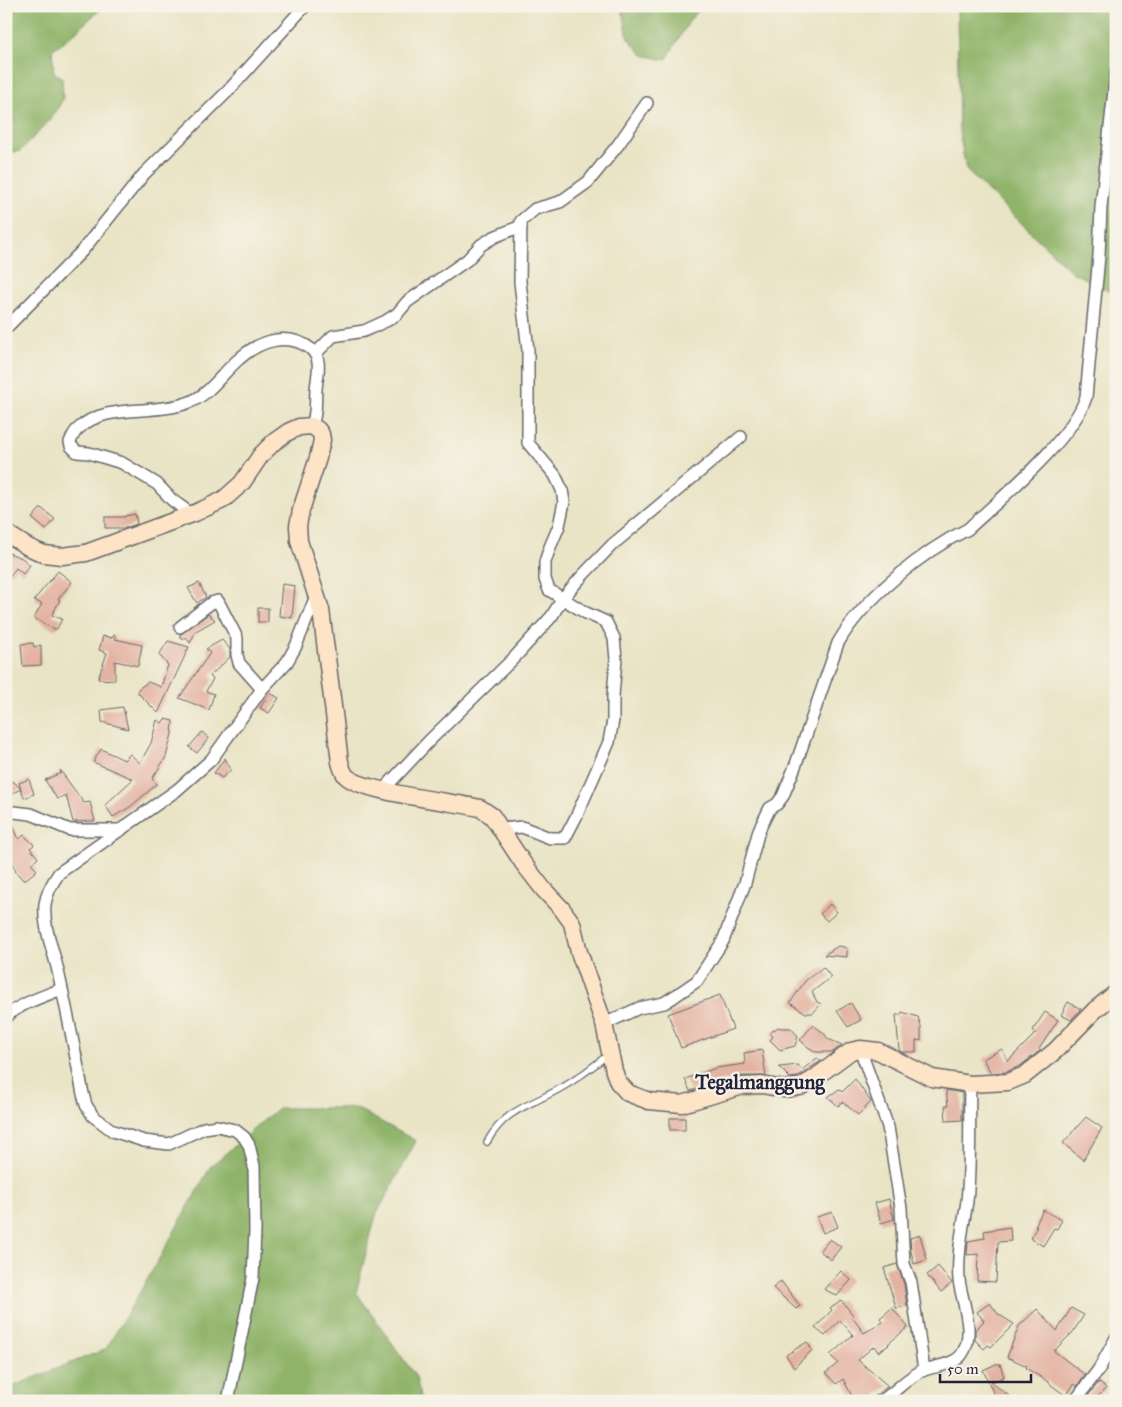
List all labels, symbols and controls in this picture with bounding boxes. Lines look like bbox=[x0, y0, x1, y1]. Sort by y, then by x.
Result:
district label: Tegalmanggung bbox=[694, 1070, 825, 1095]
scale bar bbox=[940, 1352, 1031, 1384]
text: 50 m bbox=[947, 1360, 979, 1378]

